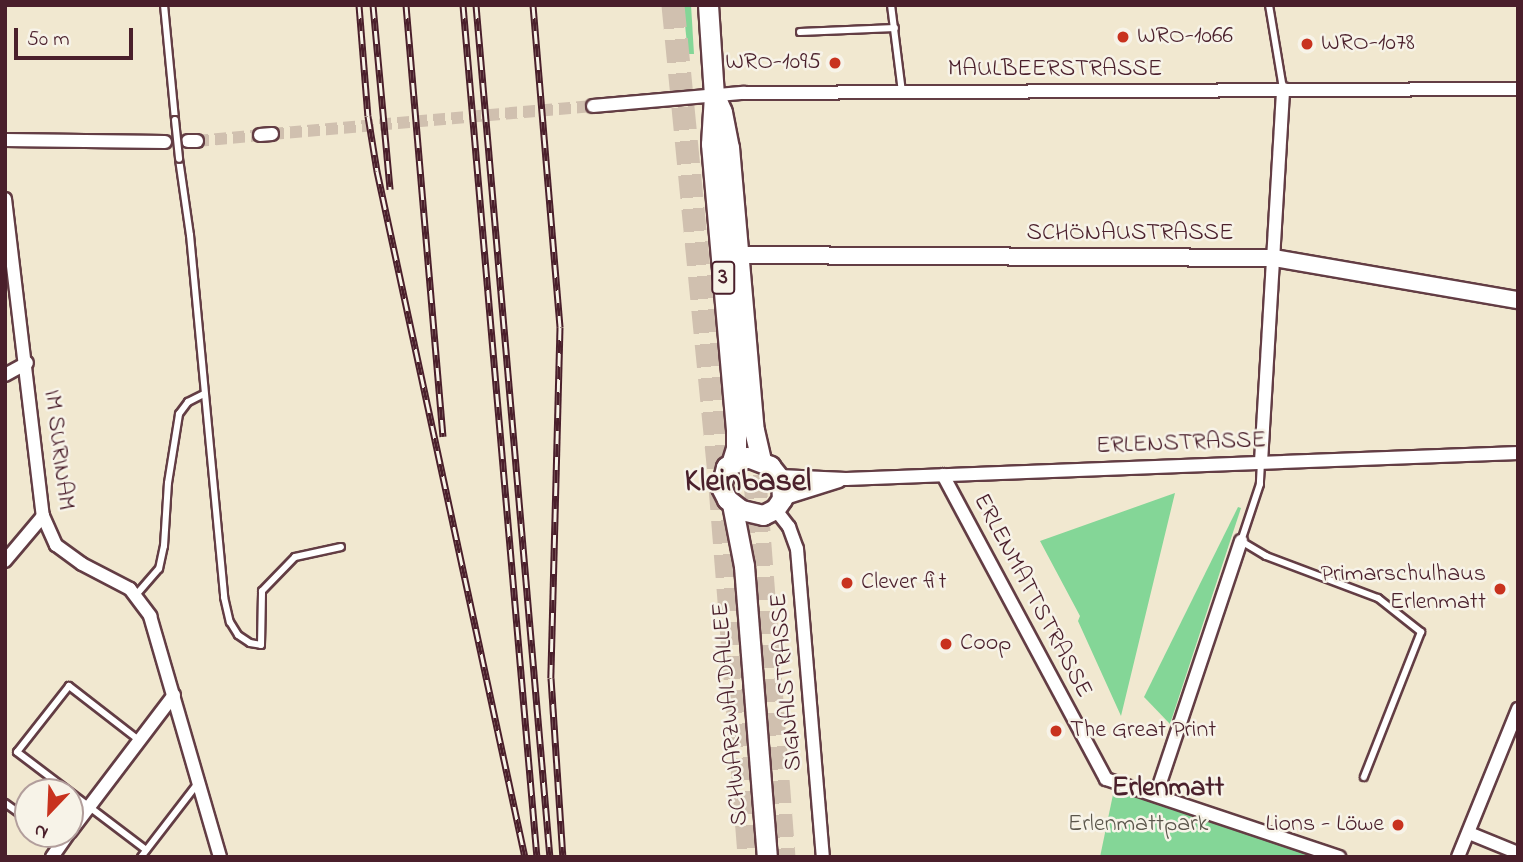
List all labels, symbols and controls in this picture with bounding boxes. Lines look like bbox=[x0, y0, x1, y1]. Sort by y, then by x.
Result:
scale bar bbox=[18, 14, 136, 58]
place label: WRO-1066 bbox=[1137, 23, 1233, 51]
text: 50 m bbox=[27, 25, 70, 55]
marker: WRO-1066 bbox=[1115, 29, 1131, 45]
place label: WRO-1078 bbox=[1321, 30, 1415, 58]
marker: WRO-1078 bbox=[1299, 36, 1315, 52]
place label: WRO-1095 bbox=[725, 49, 821, 77]
marker: WRO-1095 bbox=[827, 55, 843, 71]
street label: MAULBEERSTRASSE bbox=[948, 56, 1162, 84]
street label: SCHÖNAUSTRASSE bbox=[1026, 220, 1234, 248]
road number: 3 bbox=[711, 258, 735, 298]
street label: IM SURINAM bbox=[36, 388, 80, 512]
street label: ERLENSTRASSE bbox=[1096, 427, 1266, 461]
district label: Kleinbasel bbox=[685, 464, 811, 502]
street label: ERLENMATTSTRASSE bbox=[966, 489, 1098, 703]
place label: Primarschulhaus Erlenmatt bbox=[1321, 561, 1486, 617]
place label: Clever fit bbox=[861, 569, 947, 597]
marker: Clever fit bbox=[839, 575, 855, 591]
marker: Primarschulhaus Erlenmatt bbox=[1492, 581, 1508, 597]
street label: SIGNALSTRASSE bbox=[765, 592, 809, 772]
street label: SCHWARZWALDALLEE bbox=[707, 601, 755, 827]
place label: Coop bbox=[960, 630, 1011, 658]
marker: Coop bbox=[938, 636, 954, 652]
place label: The Great Print bbox=[1070, 717, 1216, 745]
marker: The Great Print bbox=[1048, 723, 1064, 739]
district label: Erlenmatt bbox=[1112, 772, 1224, 806]
north arrow bbox=[14, 778, 84, 848]
park label: Erlenmattpark bbox=[1068, 811, 1208, 839]
place label: Lions - Löwe bbox=[1265, 811, 1384, 839]
text: N bbox=[30, 816, 53, 846]
marker: Lions - Löwe bbox=[1390, 817, 1406, 833]

